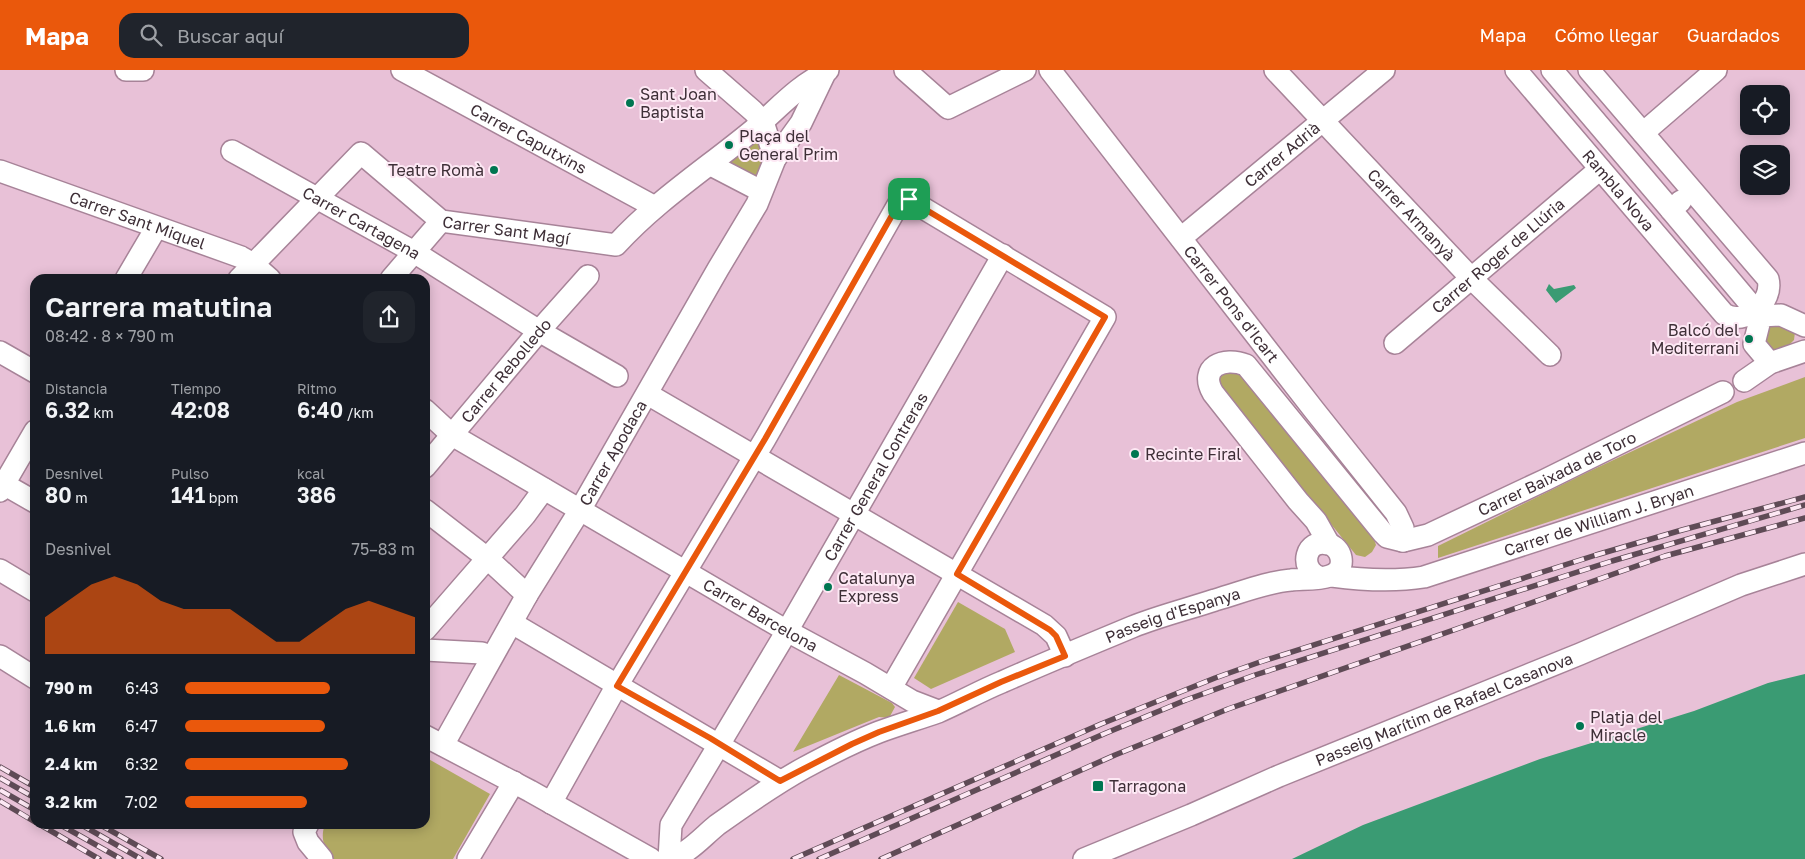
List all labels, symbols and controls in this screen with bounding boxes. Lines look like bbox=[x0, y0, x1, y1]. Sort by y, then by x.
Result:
search box bbox=[119, 13, 469, 58]
text: Mapa bbox=[25, 21, 89, 50]
icon: search bbox=[137, 21, 165, 49]
text: Buscar aquí bbox=[177, 24, 284, 47]
text: Mapa bbox=[1480, 24, 1526, 46]
text: Cómo llegar bbox=[1554, 24, 1659, 46]
text: Guardados bbox=[1687, 24, 1780, 46]
place label: Sant Joan Baptista bbox=[640, 84, 717, 122]
map controls bbox=[1740, 85, 1790, 195]
button: locate bbox=[1740, 85, 1790, 135]
marker: Sant Joan Baptista bbox=[624, 97, 636, 109]
street label: Carrer Caputxins bbox=[467, 99, 590, 178]
street label: Carrer Adrià bbox=[1240, 118, 1324, 191]
place label: Plaça del General Prim bbox=[739, 126, 838, 164]
marker: Plaça del General Prim bbox=[723, 139, 735, 151]
street label: Rambla Nova bbox=[1578, 145, 1659, 235]
button: layers bbox=[1740, 145, 1790, 195]
place label: Teatre Romà bbox=[388, 160, 484, 180]
marker: Teatre Romà bbox=[488, 164, 500, 176]
street label: Carrer Armanyà bbox=[1363, 165, 1460, 265]
pin bbox=[888, 178, 930, 220]
street label: Carrer Cartagena bbox=[299, 182, 424, 264]
icon: arrive bbox=[895, 185, 923, 213]
street label: Carrer Sant Miquel bbox=[67, 187, 208, 254]
street label: Carrer Roger de Llúria bbox=[1427, 194, 1568, 318]
street label: Carrer Sant Magí bbox=[441, 211, 573, 249]
street label: Carrer Pons d'Icart bbox=[1180, 241, 1283, 367]
text: Carrera matutina bbox=[45, 290, 272, 323]
button: share bbox=[363, 291, 415, 343]
street label: Carrer Rebolledo bbox=[456, 314, 556, 427]
place label: Balcó del Mediterrani bbox=[1651, 320, 1739, 358]
text: 08:42 · 8 × 790 m bbox=[45, 326, 174, 346]
marker: Balcó del Mediterrani bbox=[1743, 333, 1755, 345]
text: Distancia bbox=[45, 380, 107, 397]
text: Tiempo bbox=[171, 380, 221, 397]
text: Ritmo bbox=[297, 380, 337, 397]
street label: Carrer General Contreras bbox=[819, 389, 932, 565]
street label: Carrer Apodaca bbox=[575, 396, 651, 509]
text: 6.32 bbox=[45, 397, 90, 423]
text: 42:08 bbox=[171, 397, 230, 423]
text: 6:40 bbox=[297, 397, 343, 423]
text: km bbox=[90, 404, 114, 421]
text: /km bbox=[343, 404, 374, 421]
street label: Carrer Baixada de Toro bbox=[1475, 427, 1639, 520]
place label: Recinte Firal bbox=[1145, 444, 1241, 464]
marker: Recinte Firal bbox=[1129, 448, 1141, 460]
text: Desnivel bbox=[45, 465, 103, 482]
text: Pulso bbox=[171, 465, 209, 482]
text: kcal bbox=[297, 465, 325, 482]
street label: Carrer de William J. Bryan bbox=[1501, 480, 1696, 560]
text: 80 bbox=[45, 482, 72, 508]
text: 141 bbox=[171, 482, 205, 508]
text: 386 bbox=[297, 482, 336, 508]
text: m bbox=[72, 489, 88, 506]
text: bpm bbox=[205, 489, 238, 506]
text: Desnivel bbox=[45, 539, 111, 559]
text: 75–83 m bbox=[351, 539, 415, 559]
place label: Catalunya Express bbox=[838, 568, 915, 606]
street label: Carrer Barcelona bbox=[700, 574, 821, 656]
marker: Catalunya Express bbox=[822, 581, 834, 593]
street label: Passeig d'Espanya bbox=[1102, 583, 1243, 647]
street label: Passeig Marítim de Rafael Casanova bbox=[1312, 648, 1576, 770]
text: 790 m bbox=[45, 678, 92, 698]
text: 6:43 bbox=[125, 678, 159, 698]
place label: Platja del Miracle bbox=[1590, 707, 1662, 745]
text: 1.6 km bbox=[45, 716, 96, 736]
text: 6:47 bbox=[125, 716, 158, 736]
marker: Platja del Miracle bbox=[1574, 720, 1586, 732]
text: 2.4 km bbox=[45, 754, 97, 774]
text: 6:32 bbox=[125, 754, 158, 774]
place label: Tarragona bbox=[1109, 776, 1186, 796]
marker: Tarragona bbox=[1091, 779, 1105, 793]
text: 3.2 km bbox=[45, 792, 97, 812]
text: 7:02 bbox=[125, 792, 157, 812]

